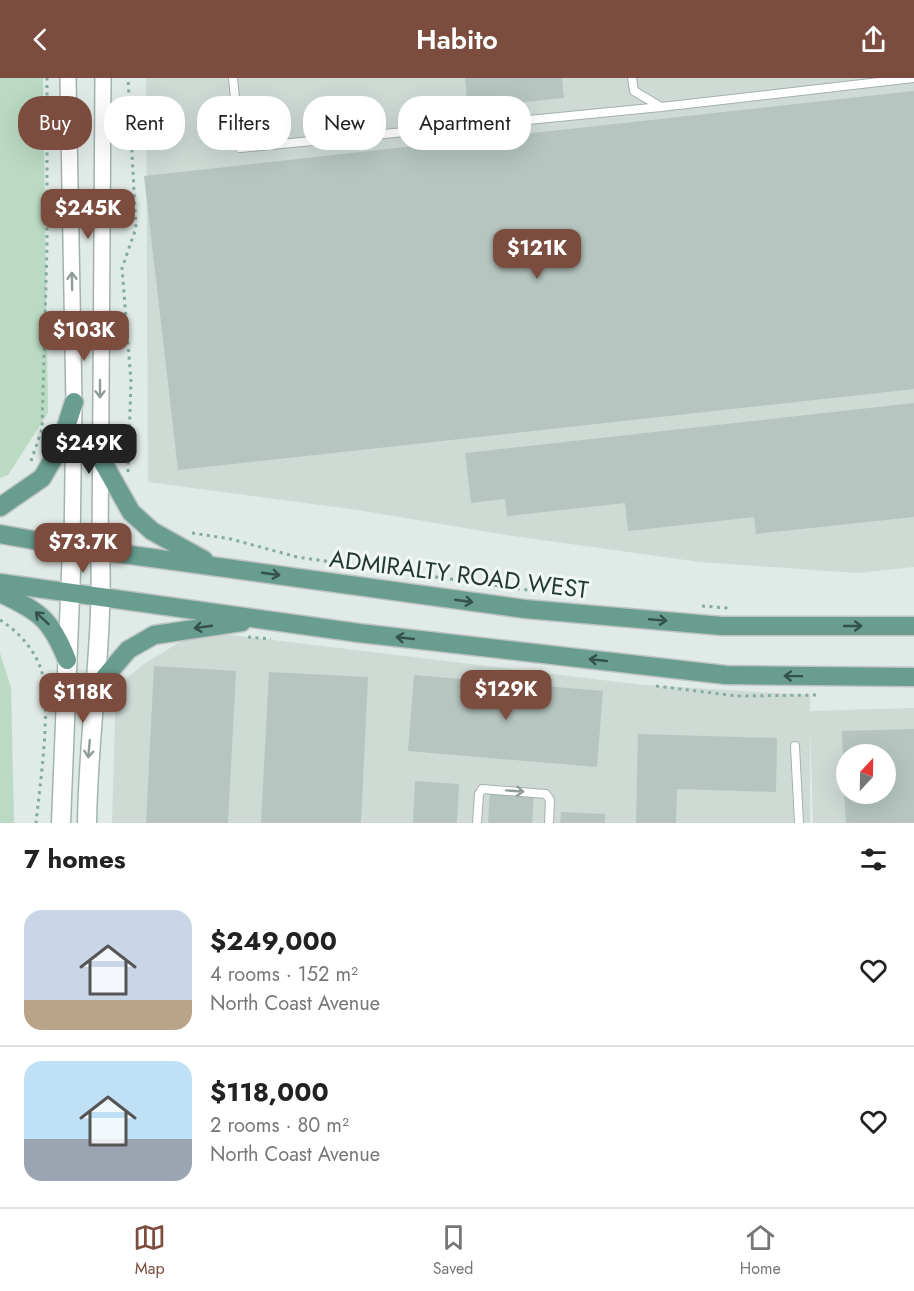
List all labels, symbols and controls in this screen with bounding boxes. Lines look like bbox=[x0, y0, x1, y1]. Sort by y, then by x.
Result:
text: Habito bbox=[416, 20, 498, 59]
icon: back bbox=[24, 23, 57, 56]
icon: share bbox=[857, 23, 890, 56]
chip: Buy bbox=[18, 96, 92, 150]
chip: Rent bbox=[104, 96, 185, 150]
chip: Filters bbox=[197, 96, 291, 150]
chip: New bbox=[303, 96, 386, 150]
chip: Apartment bbox=[398, 96, 531, 150]
pin: $245K bbox=[46, 189, 130, 240]
text: $245K bbox=[55, 194, 121, 223]
pin: $121K bbox=[495, 229, 579, 280]
text: $121K bbox=[507, 234, 567, 263]
one-way arrow bbox=[66, 271, 78, 291]
pin: $103K bbox=[42, 311, 126, 362]
text: $103K bbox=[53, 316, 115, 345]
one-way arrow bbox=[94, 378, 106, 398]
pin: $249K bbox=[47, 424, 131, 475]
text: $249K bbox=[56, 429, 122, 458]
pin: $73.7K bbox=[34, 523, 132, 574]
text: $73.7K bbox=[48, 528, 118, 557]
street label: ADMIRALTY ROAD WEST bbox=[327, 541, 591, 607]
one-way arrow bbox=[260, 568, 280, 579]
one-way arrow bbox=[454, 595, 473, 606]
one-way arrow bbox=[35, 611, 50, 625]
one-way arrow bbox=[647, 615, 667, 626]
one-way arrow bbox=[842, 620, 862, 632]
one-way arrow bbox=[194, 622, 214, 633]
one-way arrow bbox=[395, 632, 415, 643]
one-way arrow bbox=[589, 655, 609, 666]
pin: $129K bbox=[464, 670, 548, 721]
one-way arrow bbox=[783, 670, 803, 682]
pin: $118K bbox=[41, 673, 125, 724]
text: $129K bbox=[474, 675, 538, 704]
text: $118K bbox=[53, 678, 113, 707]
one-way arrow bbox=[83, 738, 94, 758]
north arrow bbox=[836, 744, 896, 804]
map controls bbox=[836, 744, 896, 804]
one-way arrow bbox=[504, 786, 524, 797]
text: 7 homes bbox=[24, 840, 126, 878]
icon: filters bbox=[857, 843, 890, 876]
text: $249,000 bbox=[210, 922, 337, 960]
icon: home bbox=[72, 934, 144, 1006]
icon: heart bbox=[857, 954, 890, 987]
text: 4 rooms · 152 m² bbox=[210, 960, 358, 989]
text: North Coast Avenue bbox=[210, 989, 380, 1018]
text: $118,000 bbox=[210, 1073, 329, 1111]
icon: home bbox=[72, 1085, 144, 1157]
icon: heart bbox=[857, 1105, 890, 1138]
text: 2 rooms · 80 m² bbox=[210, 1111, 349, 1140]
text: North Coast Avenue bbox=[210, 1140, 380, 1169]
tab: Map bbox=[133, 1221, 166, 1280]
tab: Saved bbox=[433, 1221, 473, 1280]
tab: Home bbox=[740, 1221, 781, 1280]

